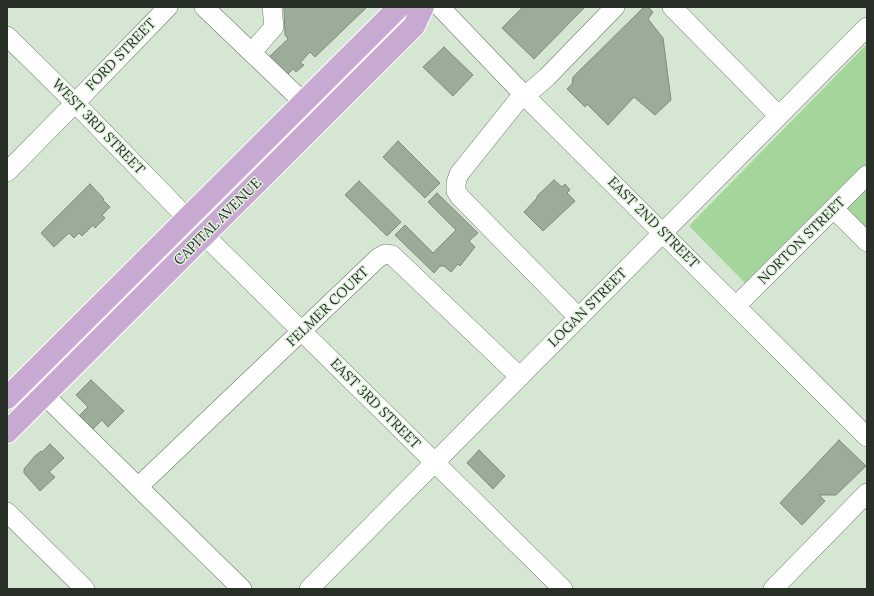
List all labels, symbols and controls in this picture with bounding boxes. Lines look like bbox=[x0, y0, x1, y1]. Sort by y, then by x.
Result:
street label: FORD STREET bbox=[82, 16, 160, 94]
street label: WEST 3RD STREET bbox=[48, 76, 148, 178]
street label: EAST 2ND STREET bbox=[604, 174, 702, 272]
street label: CAPITAL AVENUE bbox=[171, 175, 265, 269]
street label: NORTON STREET bbox=[755, 194, 849, 288]
street label: FELMER COURT bbox=[283, 264, 373, 350]
street label: LOGAN STREET bbox=[545, 265, 631, 351]
street label: EAST 3RD STREET bbox=[326, 355, 424, 453]

